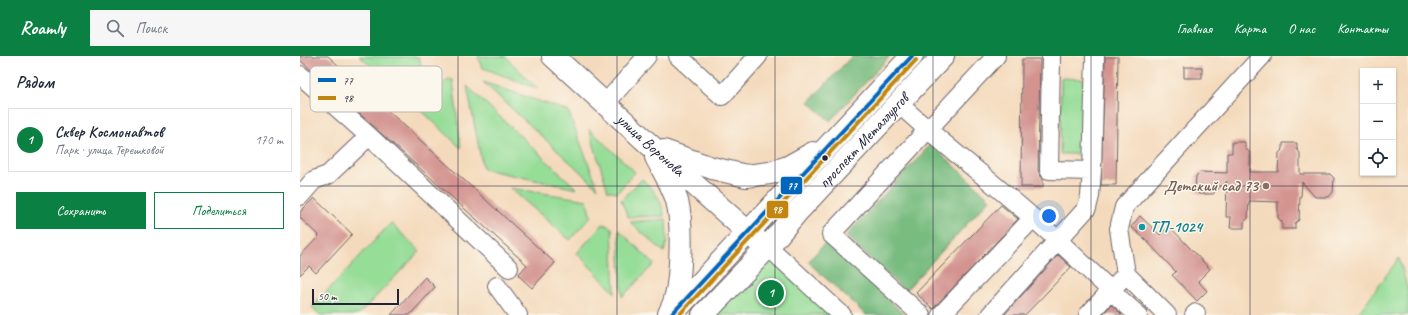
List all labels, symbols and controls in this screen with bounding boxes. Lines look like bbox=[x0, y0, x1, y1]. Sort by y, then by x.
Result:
search box bbox=[90, 10, 370, 46]
text: Roamly bbox=[20, 16, 66, 40]
icon: search bbox=[104, 17, 126, 39]
text: Поиск bbox=[136, 19, 167, 38]
text: Главная bbox=[1177, 20, 1212, 37]
text: Карта bbox=[1234, 20, 1266, 37]
text: О нас bbox=[1288, 20, 1315, 37]
text: Контакты bbox=[1337, 20, 1388, 37]
legend bbox=[310, 66, 442, 112]
map controls bbox=[1360, 68, 1396, 176]
button: + bbox=[1360, 68, 1396, 104]
text: Рядом bbox=[16, 72, 54, 93]
text: 77 bbox=[343, 73, 354, 87]
street label: проспект Металлургов bbox=[814, 87, 915, 193]
text: 98 bbox=[343, 91, 354, 105]
button: − bbox=[1360, 104, 1396, 140]
street label: улица Воронова bbox=[612, 109, 689, 181]
text: Сквер Космонавтов bbox=[55, 123, 163, 142]
text: 1 bbox=[27, 132, 33, 148]
text: 170 m bbox=[255, 132, 283, 148]
button: locate bbox=[1360, 140, 1396, 176]
text: Парк · улица Терешковой bbox=[55, 142, 164, 158]
unlabelled marker bbox=[820, 153, 830, 163]
line badge: 77 bbox=[780, 176, 803, 195]
place label: Детский сад 73 bbox=[1164, 176, 1260, 196]
text: 77 bbox=[787, 178, 798, 192]
marker: Детский сад 73 bbox=[1261, 181, 1271, 191]
button: Сохранить bbox=[16, 192, 146, 229]
button: Поделиться bbox=[154, 192, 284, 229]
line badge: 98 bbox=[766, 200, 789, 219]
text: 98 bbox=[772, 202, 784, 216]
your location bbox=[1039, 206, 1059, 226]
place label: ТП-1024 bbox=[1150, 217, 1204, 237]
marker: ТП-1024 bbox=[1137, 222, 1147, 232]
pin: 1 bbox=[758, 278, 784, 308]
scale bar bbox=[312, 287, 399, 306]
text: 50 m bbox=[318, 289, 337, 303]

